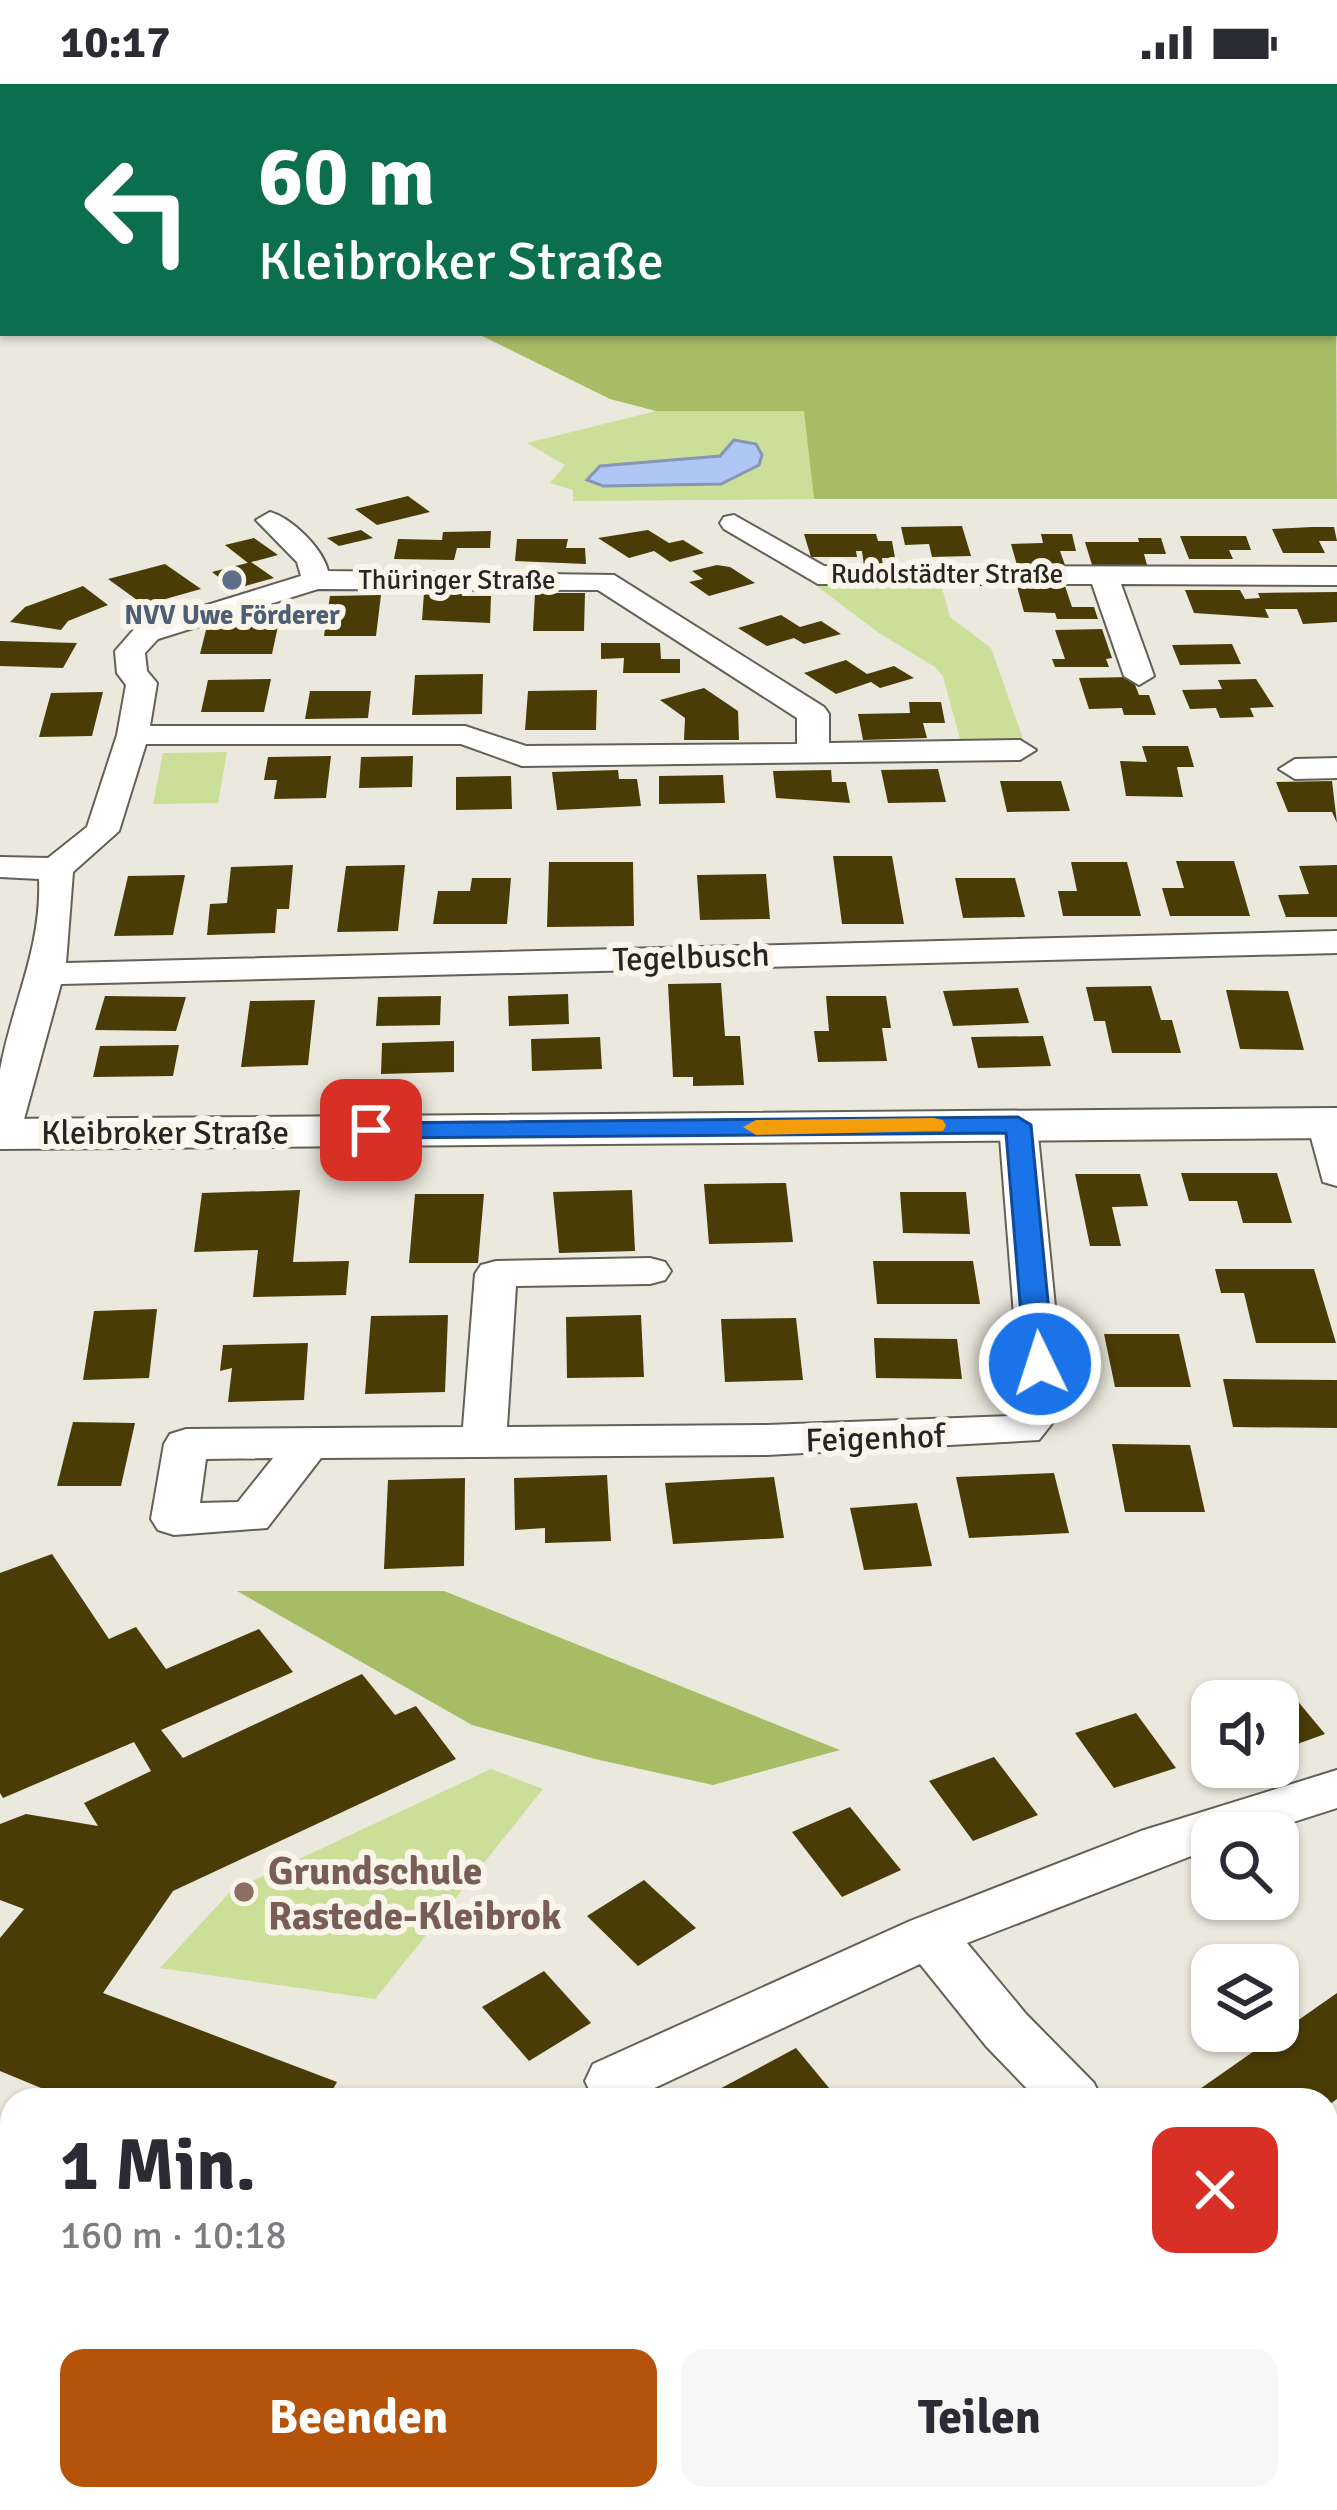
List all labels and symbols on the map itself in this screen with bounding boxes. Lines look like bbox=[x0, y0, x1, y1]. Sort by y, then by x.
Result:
street label: Rudolstädter Straße bbox=[831, 558, 1063, 591]
street label: Thüringer Straße bbox=[358, 564, 556, 597]
marker: NVV Uwe Förderer bbox=[219, 567, 245, 593]
place label: NVV Uwe Förderer bbox=[124, 599, 340, 632]
street label: Tegelbusch bbox=[612, 934, 770, 981]
pin bbox=[320, 1079, 422, 1181]
street label: Kleibroker Straße bbox=[41, 1113, 289, 1154]
position arrow bbox=[977, 1301, 1103, 1427]
street label: Feigenhof bbox=[805, 1416, 947, 1461]
place label: Grundschule Rastede-Kleibrok bbox=[268, 1847, 562, 1940]
marker: Grundschule Rastede-Kleibrok bbox=[231, 1879, 257, 1905]

